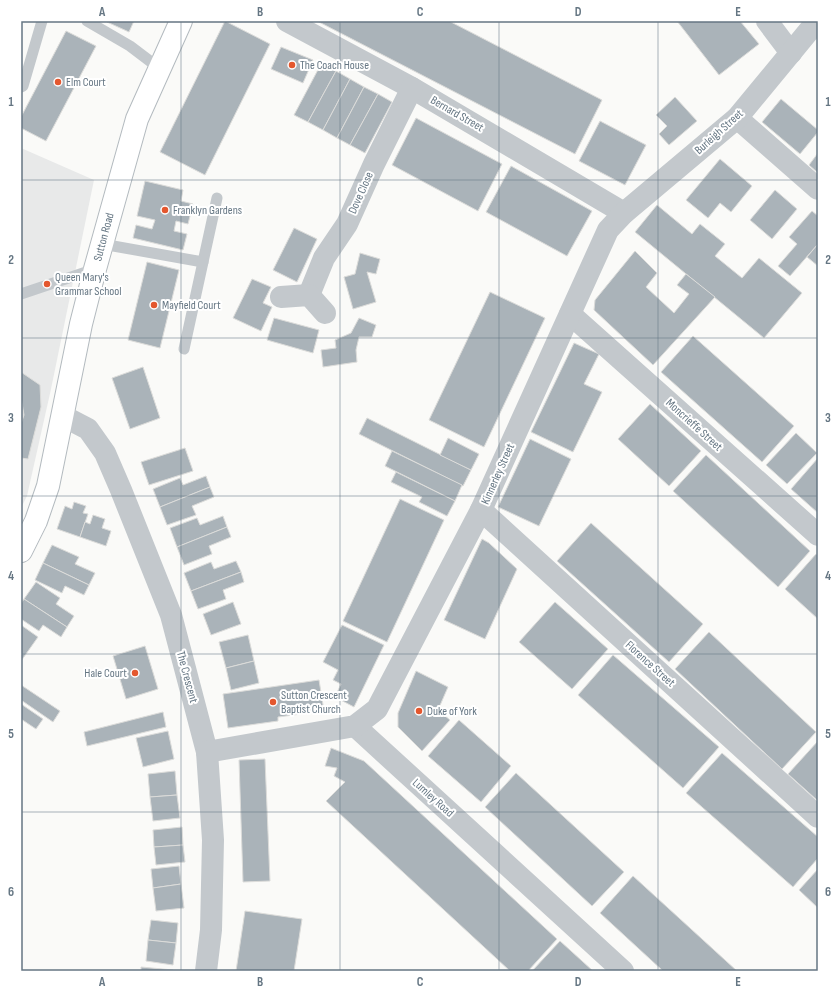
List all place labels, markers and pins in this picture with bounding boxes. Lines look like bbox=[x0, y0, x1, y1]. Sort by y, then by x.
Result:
place label: The Coach House bbox=[300, 58, 369, 73]
marker: The Coach House bbox=[287, 60, 297, 70]
place label: Elm Court bbox=[66, 75, 106, 90]
marker: Elm Court bbox=[53, 77, 63, 87]
place label: Franklyn Gardens bbox=[173, 203, 242, 218]
marker: Franklyn Gardens bbox=[160, 205, 170, 215]
place label: Queen Mary's Grammar School bbox=[55, 270, 122, 299]
marker: Queen Mary's Grammar School bbox=[42, 279, 52, 289]
place label: Mayfield Court bbox=[162, 298, 221, 313]
marker: Mayfield Court bbox=[149, 300, 159, 310]
place label: Hale Court bbox=[84, 666, 127, 681]
marker: Hale Court bbox=[130, 668, 140, 678]
place label: Sutton Crescent Baptist Church bbox=[281, 688, 347, 717]
marker: Sutton Crescent Baptist Church bbox=[268, 697, 278, 707]
place label: Duke of York bbox=[427, 704, 477, 719]
marker: Duke of York bbox=[414, 706, 424, 716]

